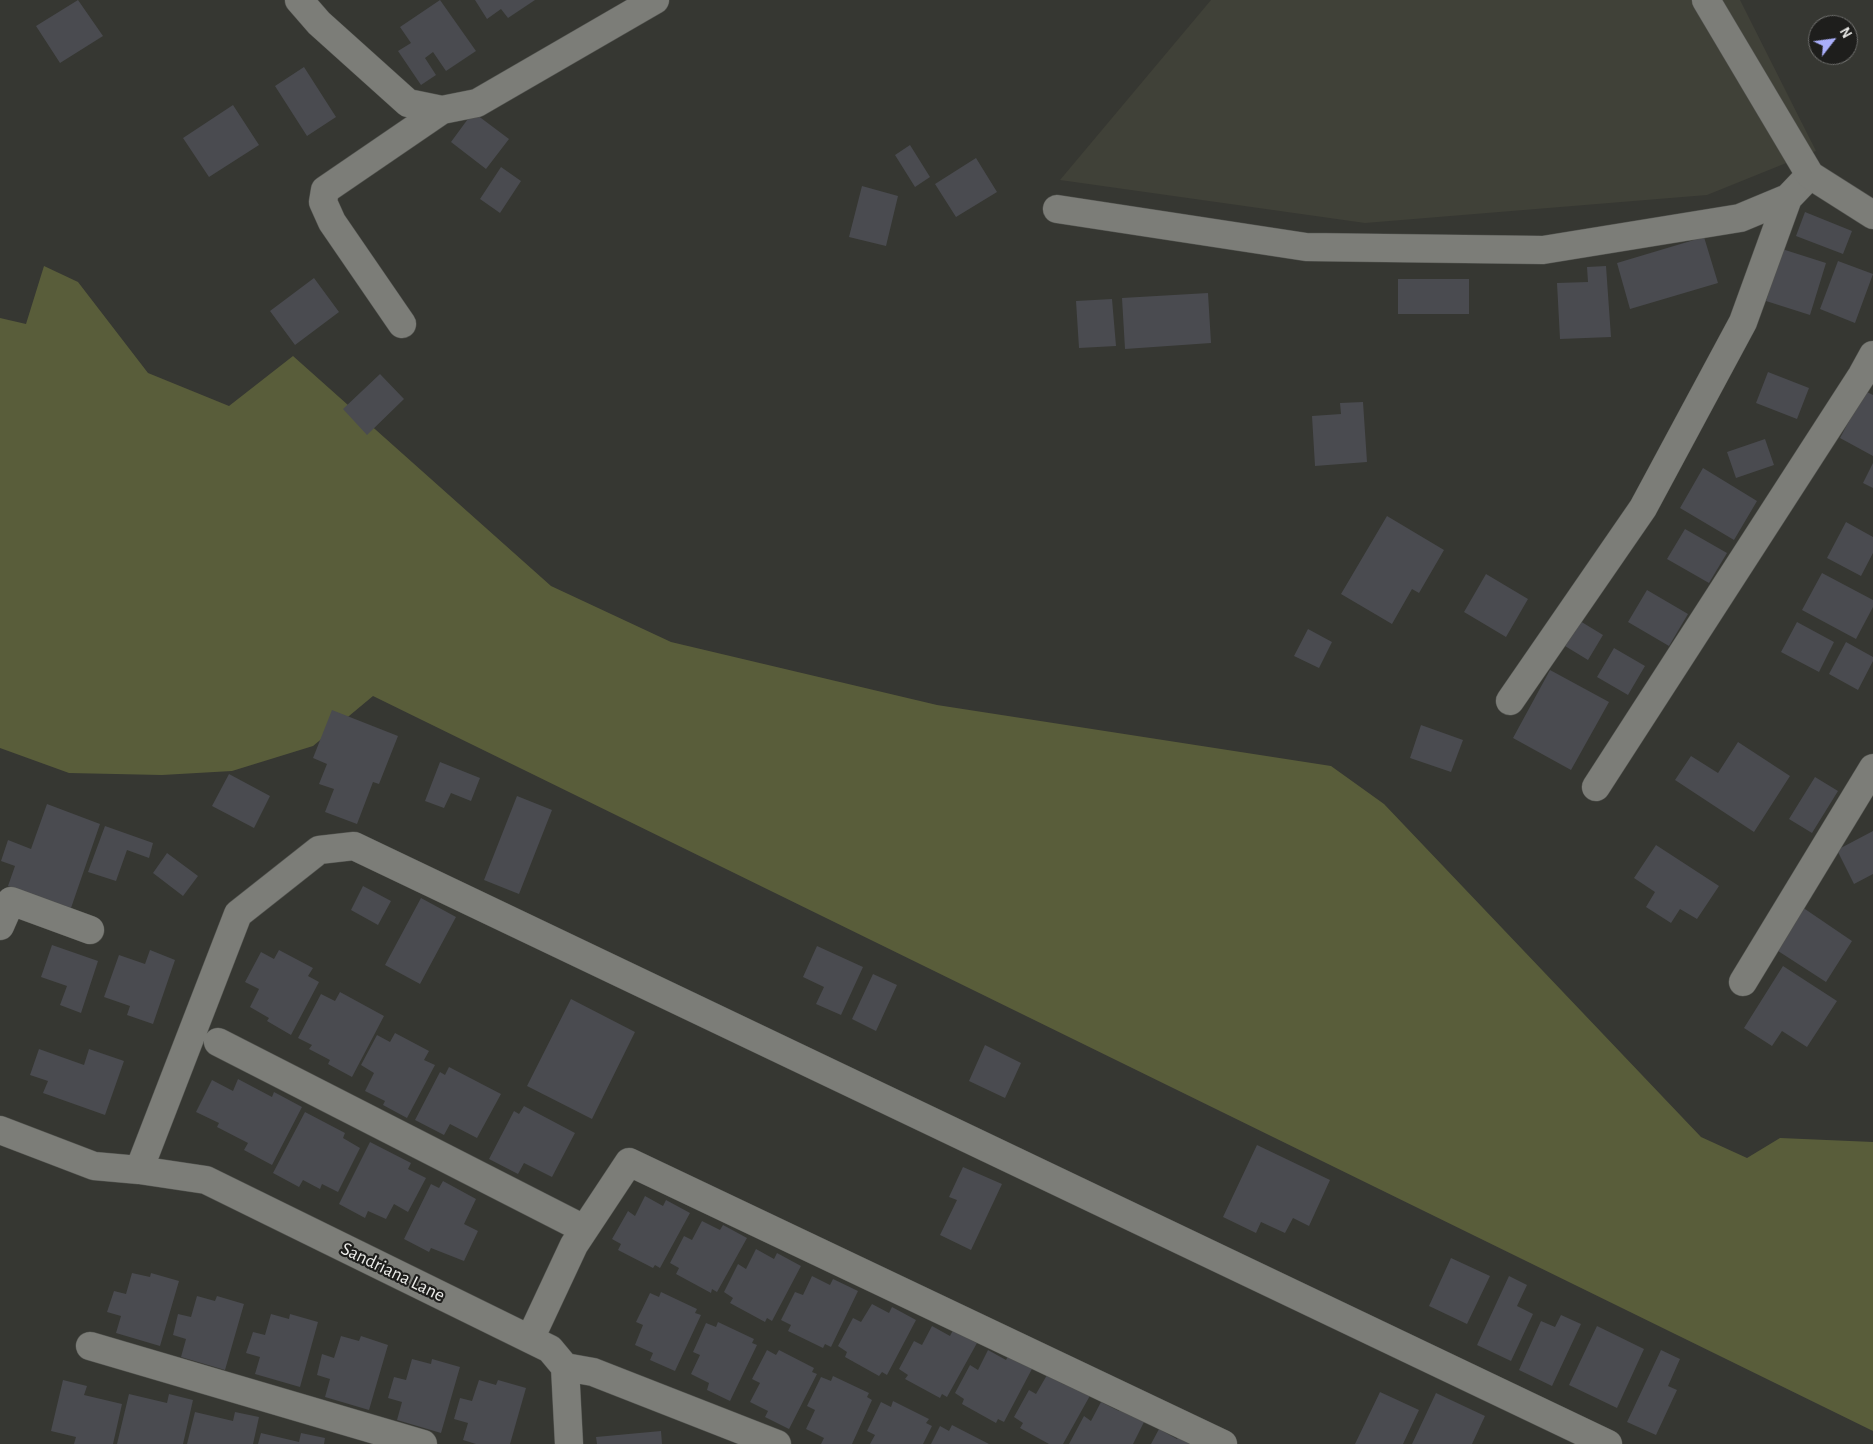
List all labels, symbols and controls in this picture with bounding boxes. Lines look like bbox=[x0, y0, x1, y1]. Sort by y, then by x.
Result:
north arrow bbox=[1808, 15, 1858, 65]
text: N bbox=[1837, 25, 1854, 41]
street label: Sandriana Lane bbox=[337, 1237, 449, 1307]

